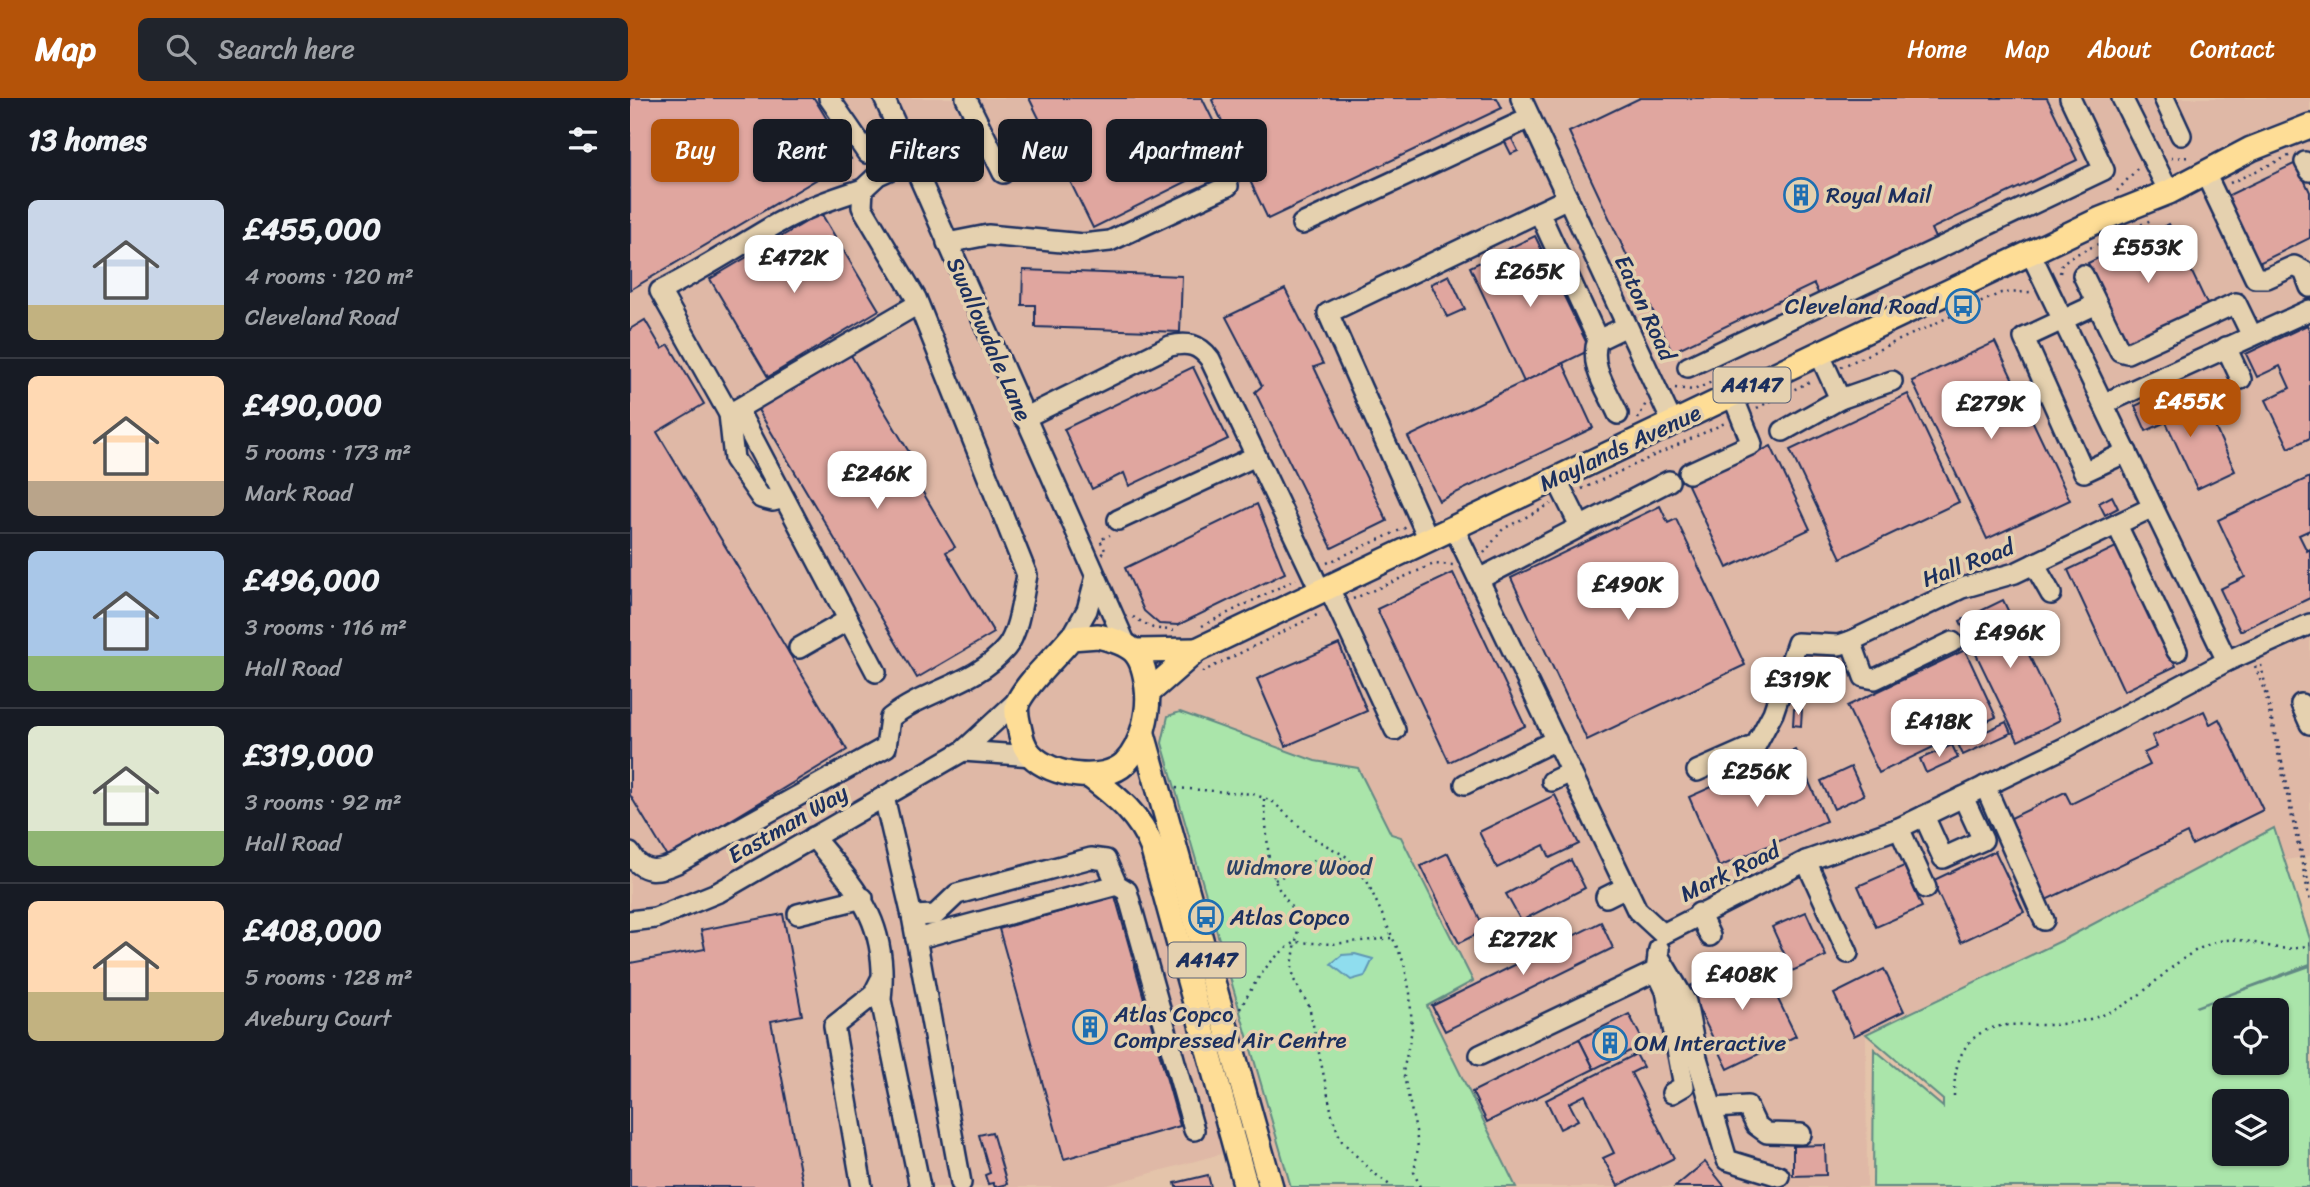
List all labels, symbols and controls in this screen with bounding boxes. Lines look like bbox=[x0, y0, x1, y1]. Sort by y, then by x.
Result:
search box bbox=[138, 18, 628, 81]
text: Map bbox=[35, 20, 96, 78]
text: Search here bbox=[218, 26, 355, 72]
text: Home bbox=[1907, 28, 1967, 70]
text: Map bbox=[2005, 28, 2049, 70]
text: About bbox=[2087, 28, 2152, 70]
text: Contact bbox=[2190, 28, 2275, 70]
icon: search bbox=[162, 30, 200, 68]
text: 13 homes bbox=[28, 113, 147, 167]
chip: Buy bbox=[651, 119, 739, 182]
chip: Rent bbox=[753, 119, 852, 182]
chip: Filters bbox=[866, 119, 984, 182]
chip: New bbox=[998, 119, 1092, 182]
chip: Apartment bbox=[1106, 119, 1267, 182]
icon: filters bbox=[564, 121, 602, 159]
place label: Royal Mail bbox=[1826, 175, 1932, 216]
building icon: Royal Mail bbox=[1782, 176, 1820, 214]
text: £455,000 bbox=[245, 202, 381, 256]
pin: £553K bbox=[2099, 226, 2197, 285]
text: £553K bbox=[2115, 227, 2181, 268]
icon: home bbox=[84, 228, 168, 312]
pin: £472K bbox=[745, 236, 843, 295]
text: £472K bbox=[761, 237, 827, 278]
street label: Eaton Road bbox=[1602, 248, 1688, 370]
street label: Swallowdale Lane bbox=[934, 250, 1044, 428]
pin: £265K bbox=[1481, 250, 1579, 309]
text: £265K bbox=[1497, 251, 1563, 292]
text: 4 rooms · 120 m² bbox=[245, 256, 414, 297]
place label: Cleveland Road bbox=[1785, 286, 1940, 327]
bus stop icon: Cleveland Road bbox=[1944, 287, 1982, 325]
text: Cleveland Road bbox=[245, 297, 398, 338]
road number: A4147 bbox=[1714, 368, 1790, 402]
text: £490,000 bbox=[245, 378, 382, 432]
pin: £455K bbox=[2141, 380, 2239, 439]
text: £455K bbox=[2156, 381, 2224, 422]
pin: £279K bbox=[1942, 382, 2040, 441]
text: £279K bbox=[1958, 383, 2024, 424]
street label: Maylands Avenue bbox=[1532, 392, 1708, 504]
icon: home bbox=[84, 404, 168, 488]
text: 5 rooms · 173 m² bbox=[245, 432, 411, 473]
pin: £246K bbox=[828, 452, 926, 511]
text: £246K bbox=[844, 453, 910, 494]
text: Mark Road bbox=[245, 473, 352, 514]
street label: Hall Road bbox=[1916, 526, 2022, 599]
text: £496,000 bbox=[245, 553, 380, 607]
pin: £490K bbox=[1579, 562, 1677, 622]
text: £490K bbox=[1593, 564, 1663, 605]
icon: home bbox=[84, 579, 168, 663]
text: 3 rooms · 116 m² bbox=[245, 607, 407, 648]
pin: £496K bbox=[1961, 610, 2059, 670]
text: £496K bbox=[1976, 612, 2044, 653]
text: Hall Road bbox=[245, 648, 341, 689]
pin: £319K bbox=[1749, 658, 1847, 717]
text: £319K bbox=[1767, 659, 1829, 700]
pin: £418K bbox=[1890, 700, 1988, 759]
text: £418K bbox=[1907, 701, 1971, 742]
text: £319,000 bbox=[245, 728, 374, 782]
pin: £256K bbox=[1708, 750, 1806, 809]
text: £256K bbox=[1724, 751, 1790, 792]
icon: home bbox=[84, 754, 168, 838]
street label: Eastman Way bbox=[720, 773, 856, 875]
text: 3 rooms · 92 m² bbox=[245, 782, 402, 823]
text: Hall Road bbox=[245, 823, 341, 864]
street label: Mark Road bbox=[1673, 829, 1789, 914]
park label: Widmore Wood bbox=[1226, 847, 1374, 888]
place label: Atlas Copco bbox=[1229, 897, 1350, 938]
bus stop icon: Atlas Copco bbox=[1187, 898, 1225, 936]
text: £408,000 bbox=[245, 903, 382, 957]
pin: £272K bbox=[1474, 918, 1572, 977]
text: £272K bbox=[1490, 919, 1556, 960]
icon: home bbox=[84, 929, 168, 1013]
road number: A4147 bbox=[1168, 942, 1246, 978]
pin: £408K bbox=[1693, 953, 1791, 1012]
text: £408K bbox=[1708, 954, 1776, 995]
text: 5 rooms · 128 m² bbox=[245, 957, 413, 998]
place label: Atlas Copco Compressed Air Centre bbox=[1113, 994, 1347, 1061]
text: Avebury Court bbox=[245, 998, 391, 1039]
map controls bbox=[2212, 998, 2289, 1166]
button: locate bbox=[2212, 998, 2289, 1075]
building icon: Atlas Copco Compressed Air Centre bbox=[1071, 1008, 1109, 1046]
place label: OM Interactive bbox=[1634, 1023, 1787, 1064]
building icon: OM Interactive bbox=[1591, 1024, 1629, 1062]
button: layers bbox=[2212, 1089, 2289, 1166]

